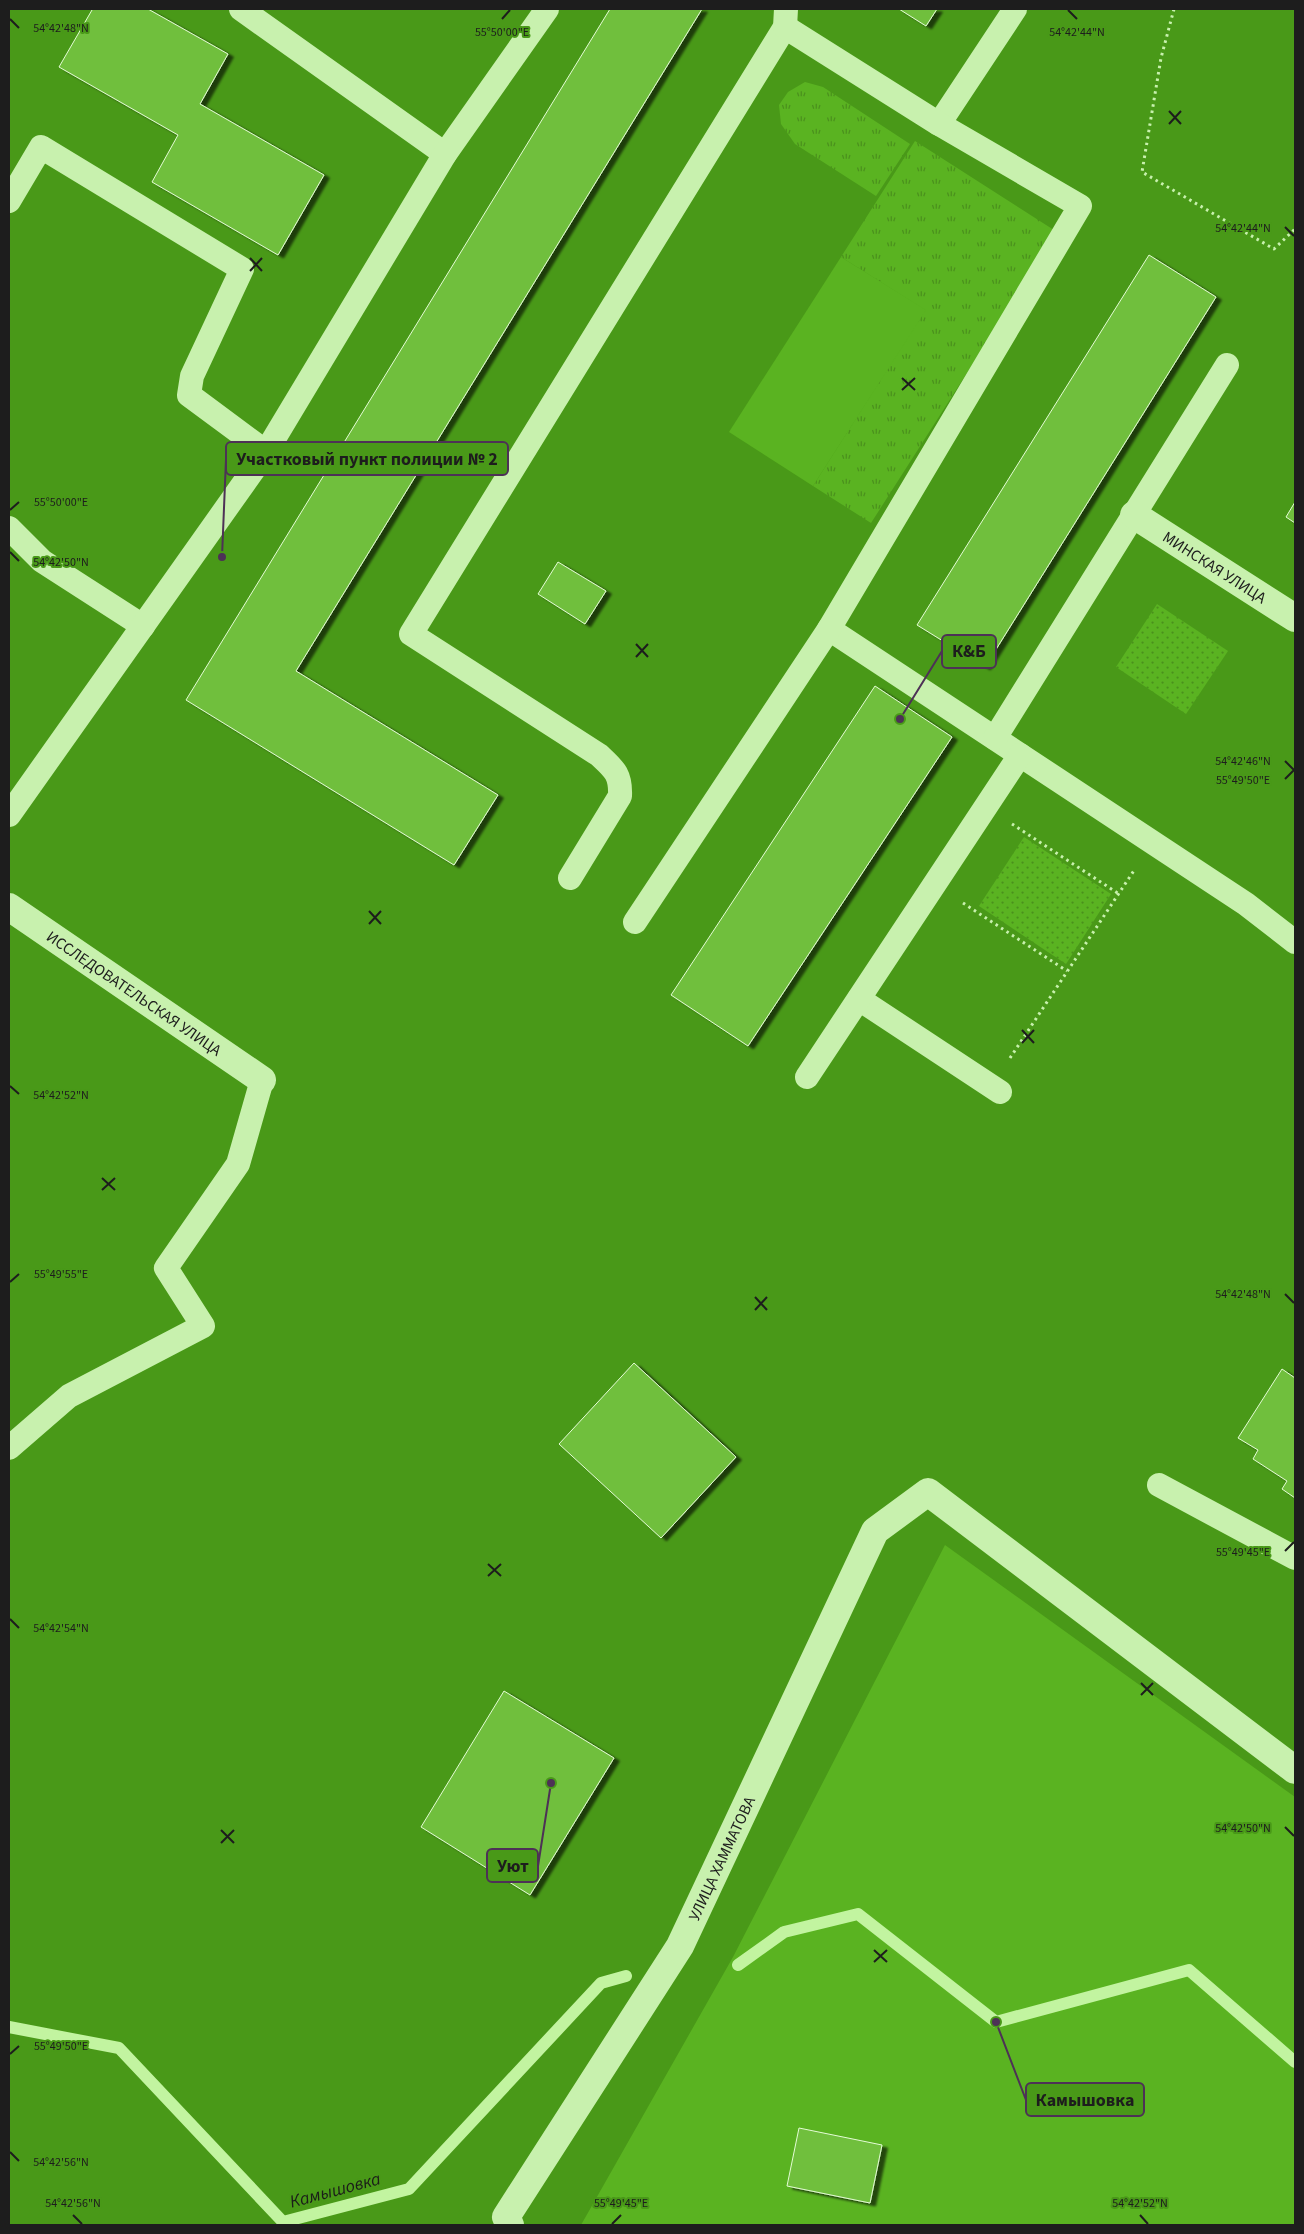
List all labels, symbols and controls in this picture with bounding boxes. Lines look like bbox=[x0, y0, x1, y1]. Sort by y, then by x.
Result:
text: 54°42'48"N bbox=[33, 20, 89, 37]
text: 55°50'00"E bbox=[475, 24, 529, 41]
text: 54°42'44"N bbox=[1049, 24, 1105, 41]
text: 54°42'44"N bbox=[1215, 220, 1271, 237]
callout: Участковый пункт полиции № 2 bbox=[226, 442, 508, 475]
text: Участковый пункт полиции № 2 bbox=[236, 447, 498, 472]
text: 55°50'00"E bbox=[34, 494, 88, 511]
street label: МИНСКАЯ УЛИЦА bbox=[1158, 526, 1271, 609]
text: 54°42'50"N bbox=[33, 554, 89, 571]
callout: К&Б bbox=[942, 635, 996, 668]
text: К&Б bbox=[952, 639, 986, 664]
text: 54°42'46"N bbox=[1215, 753, 1271, 770]
text: 55°49'50"E bbox=[1216, 772, 1270, 789]
street label: ИССЛЕДОВАТЕЛЬСКАЯ УЛИЦА bbox=[42, 926, 226, 1061]
text: 54°42'52"N bbox=[33, 1087, 89, 1104]
text: 55°49'55"E bbox=[34, 1266, 88, 1283]
text: 54°42'48"N bbox=[1215, 1286, 1271, 1303]
text: 55°49'45"E bbox=[1216, 1544, 1270, 1561]
text: 54°42'54"N bbox=[33, 1620, 89, 1637]
street label: УЛИЦА ХАММАТОВА bbox=[683, 1793, 761, 1924]
text: 54°42'50"N bbox=[1215, 1820, 1271, 1837]
callout: Уют bbox=[487, 1849, 538, 1882]
text: Уют bbox=[497, 1854, 529, 1879]
text: 55°49'50"E bbox=[34, 2038, 88, 2055]
callout: Камышовка bbox=[1026, 2083, 1144, 2116]
text: Камышовка bbox=[1036, 2088, 1134, 2113]
text: 54°42'56"N bbox=[33, 2154, 89, 2171]
water label: Камышовка bbox=[287, 2166, 384, 2215]
text: 54°42'56"N bbox=[45, 2195, 101, 2212]
text: 55°49'45"E bbox=[594, 2195, 648, 2212]
text: 54°42'52"N bbox=[1112, 2195, 1168, 2212]

